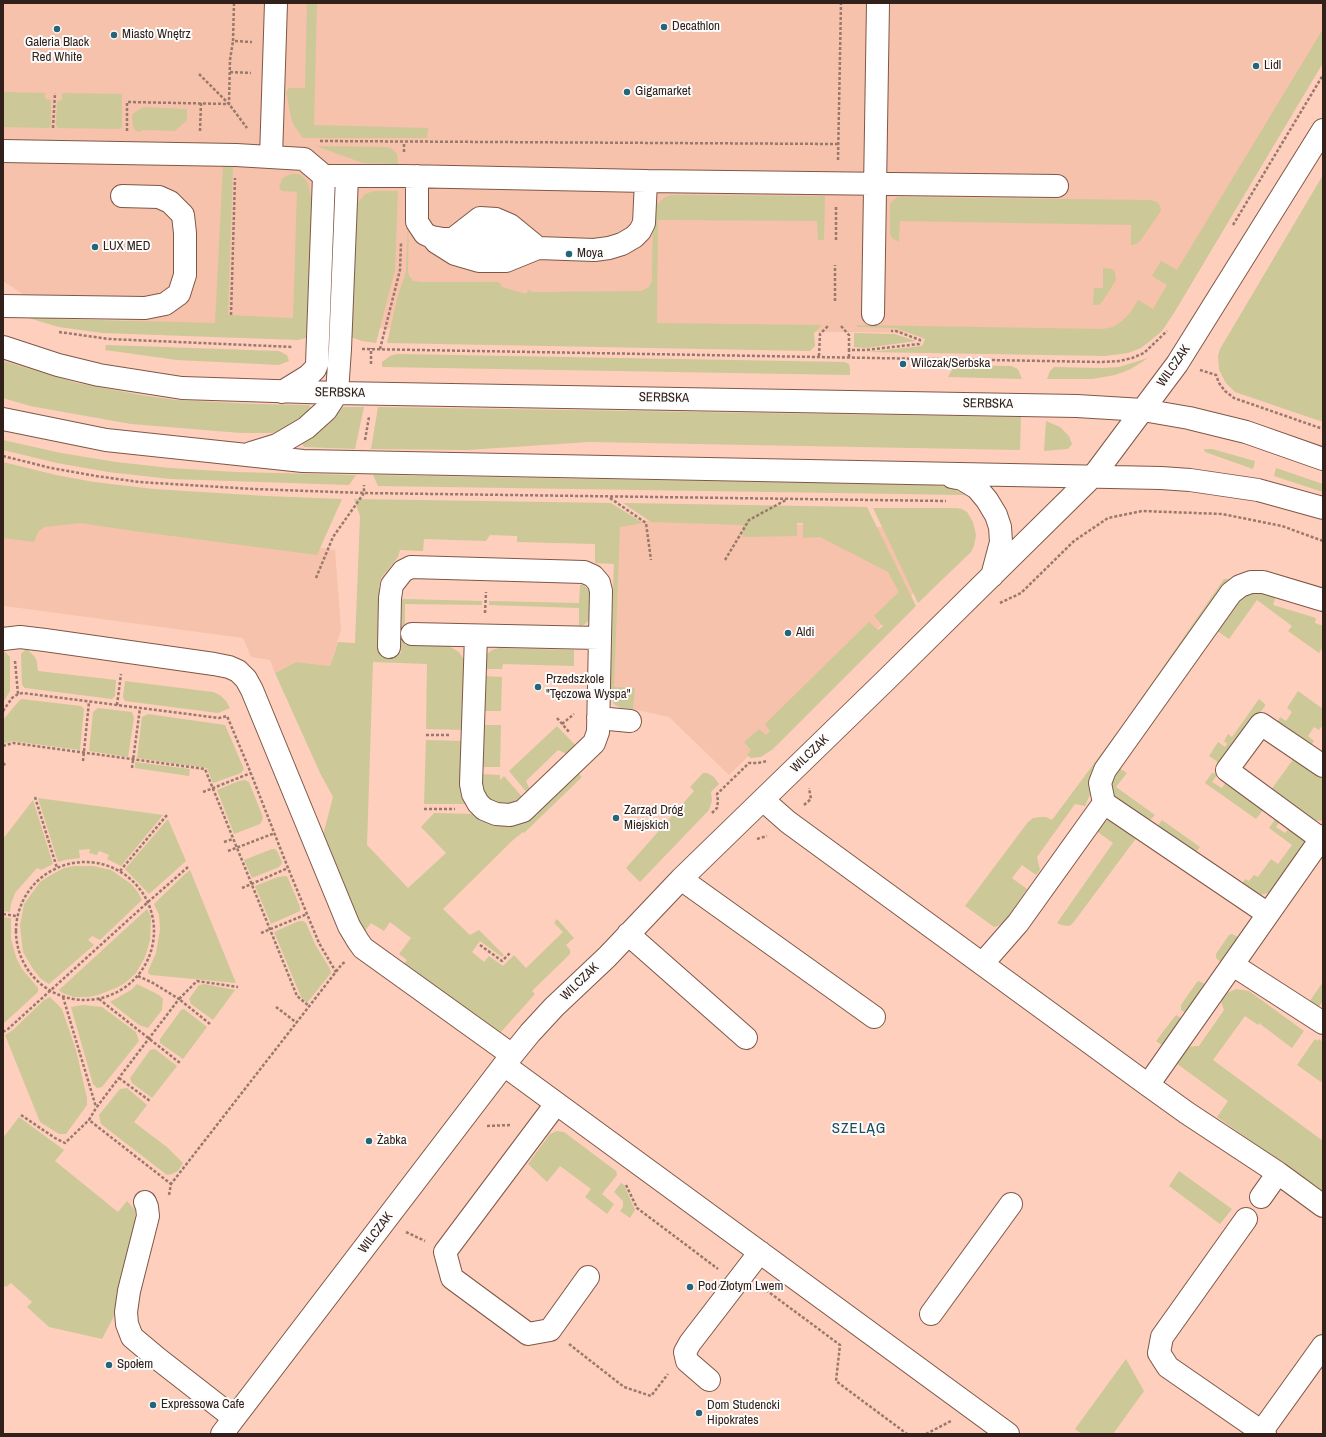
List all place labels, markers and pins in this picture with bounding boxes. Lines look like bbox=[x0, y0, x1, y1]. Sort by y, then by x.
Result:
place label: Decathlon bbox=[672, 19, 720, 35]
marker: Decathlon bbox=[659, 22, 669, 32]
marker: Galeria Black Red White bbox=[52, 24, 62, 34]
place label: Miasto Wnętrz bbox=[122, 27, 191, 43]
marker: Miasto Wnętrz bbox=[109, 30, 119, 40]
place label: Galeria Black Red White bbox=[25, 35, 89, 66]
place label: Lidl bbox=[1264, 58, 1281, 74]
marker: Lidl bbox=[1251, 61, 1261, 71]
place label: Gigamarket bbox=[635, 84, 691, 100]
marker: Gigamarket bbox=[622, 87, 632, 97]
place label: LUX MED bbox=[103, 239, 150, 255]
marker: LUX MED bbox=[90, 242, 100, 252]
place label: Moya bbox=[577, 246, 603, 262]
marker: Moya bbox=[564, 249, 574, 259]
place label: Wilczak/Serbska bbox=[911, 356, 990, 372]
marker: Wilczak/Serbska bbox=[898, 359, 908, 369]
place label: Aldi bbox=[796, 625, 814, 641]
marker: Aldi bbox=[783, 628, 793, 638]
place label: Przedszkole "Tęczowa Wyspa" bbox=[546, 672, 630, 703]
marker: Przedszkole "Tęczowa Wyspa" bbox=[533, 682, 543, 692]
place label: Zarząd Dróg Miejskich bbox=[624, 803, 683, 834]
marker: Zarząd Dróg Miejskich bbox=[611, 813, 621, 823]
place label: Żabka bbox=[377, 1133, 407, 1149]
marker: Żabka bbox=[364, 1136, 374, 1146]
place label: Pod Złotym Lwem bbox=[698, 1279, 783, 1295]
marker: Pod Złotym Lwem bbox=[685, 1282, 695, 1292]
place label: Społem bbox=[117, 1357, 153, 1373]
marker: Społem bbox=[104, 1360, 114, 1370]
place label: Expressowa Cafe bbox=[161, 1397, 245, 1413]
place label: Dom Studencki Hipokrates bbox=[707, 1398, 780, 1429]
marker: Expressowa Cafe bbox=[148, 1400, 158, 1410]
marker: Dom Studencki Hipokrates bbox=[694, 1408, 704, 1418]

